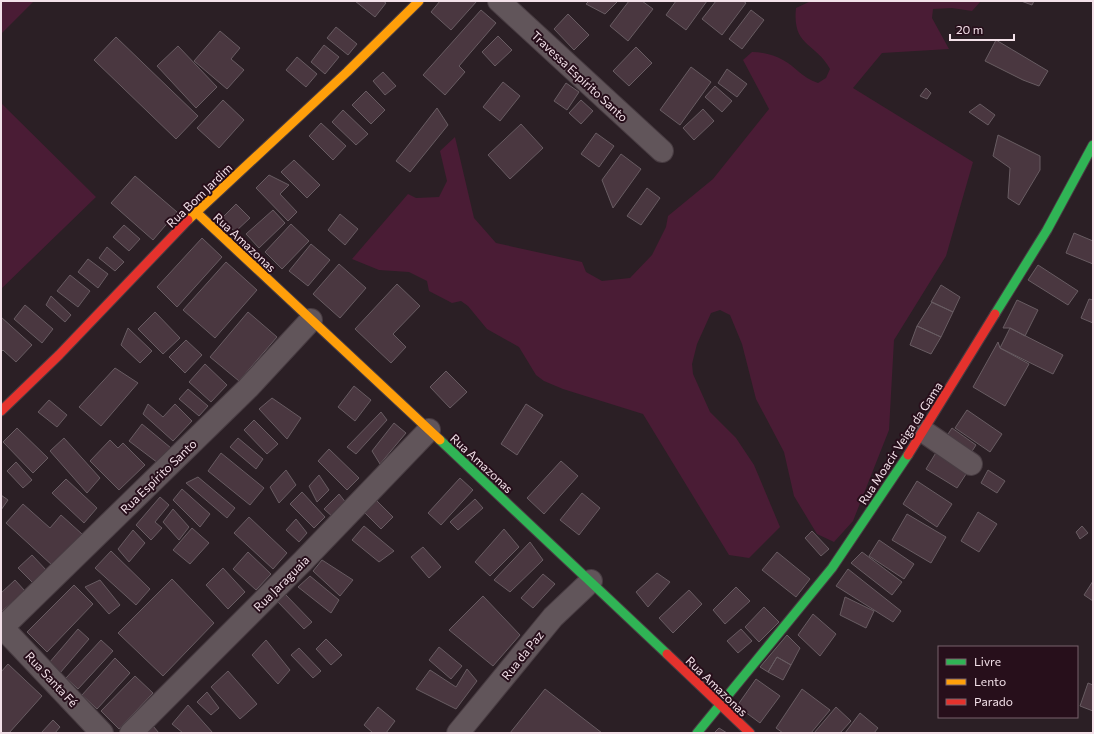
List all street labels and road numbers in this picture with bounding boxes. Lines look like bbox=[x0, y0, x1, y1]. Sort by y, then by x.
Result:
street label: Travessa Espírito Santo bbox=[529, 28, 631, 124]
street label: Rua Bom Jardim bbox=[163, 160, 235, 231]
street label: Rua Amazonas bbox=[211, 210, 279, 274]
street label: Rua Moacir Veiga da Gama bbox=[855, 379, 945, 507]
street label: Rua Amazonas bbox=[448, 431, 516, 495]
street label: Rua Espírito Santo bbox=[117, 436, 199, 516]
street label: Rua Jaraguaia bbox=[250, 552, 312, 614]
street label: Rua da Paz bbox=[498, 628, 546, 682]
street label: Rua Santa Fé bbox=[23, 649, 81, 709]
street label: Rua Amazonas bbox=[683, 653, 751, 719]

